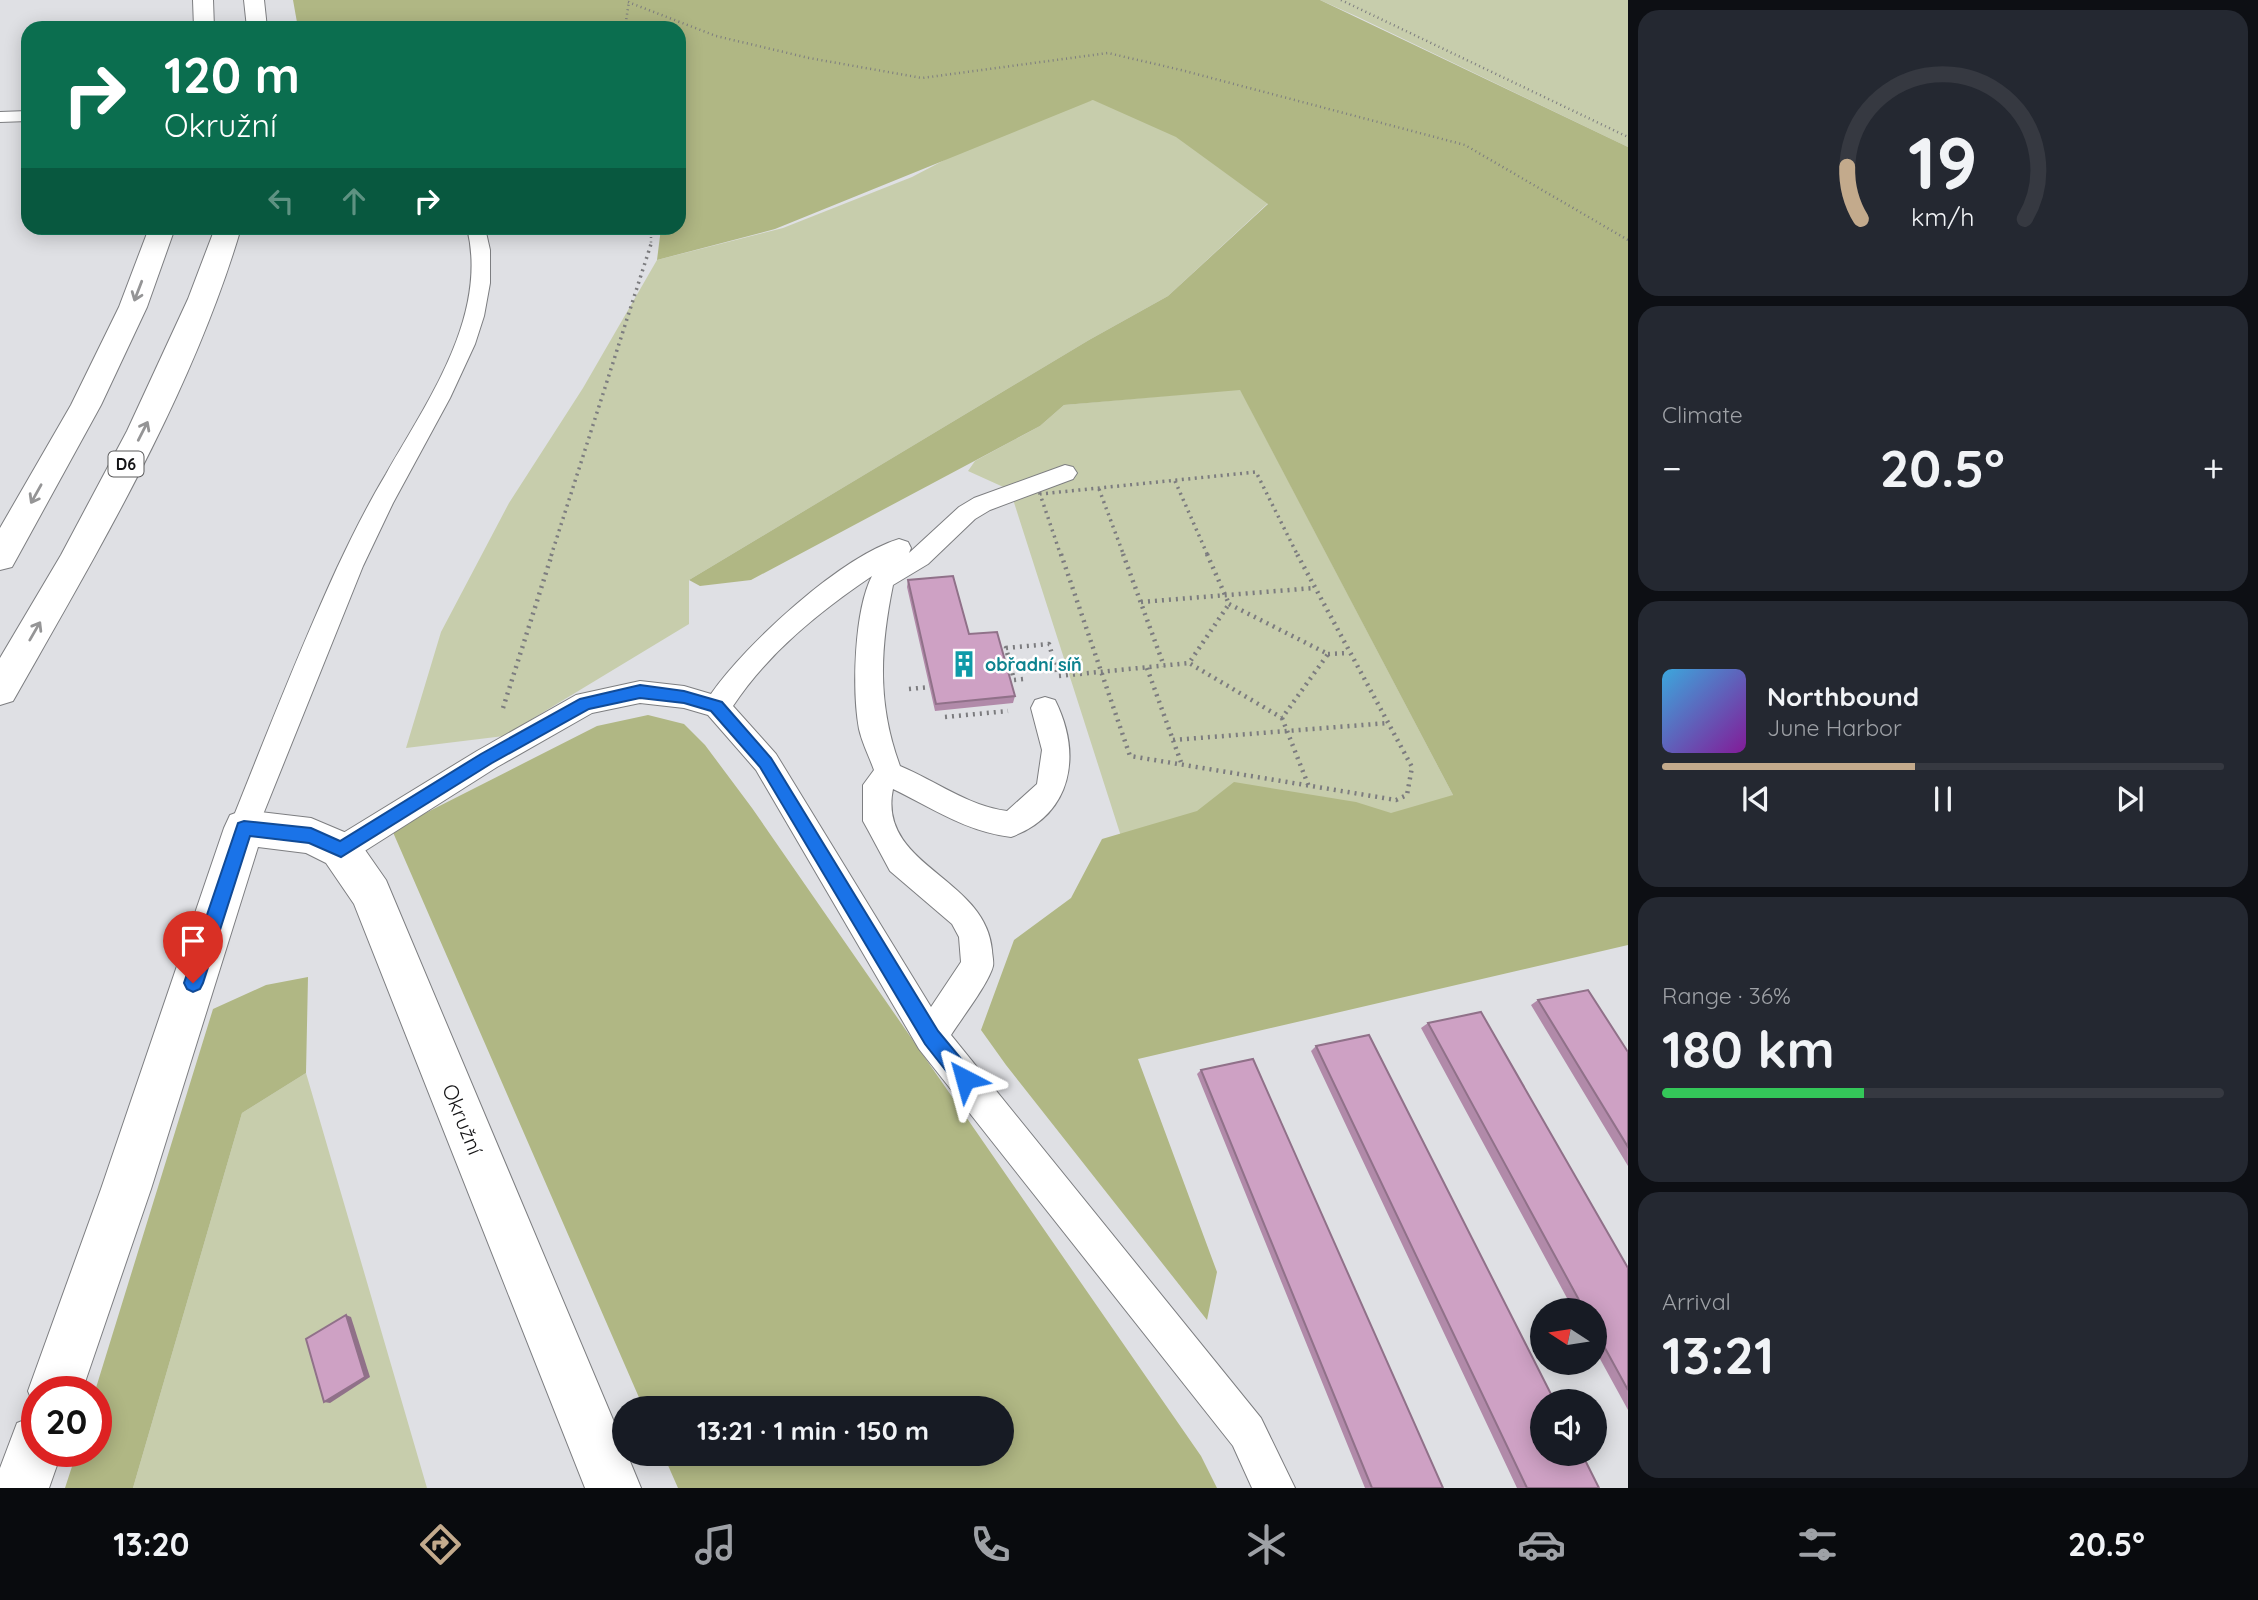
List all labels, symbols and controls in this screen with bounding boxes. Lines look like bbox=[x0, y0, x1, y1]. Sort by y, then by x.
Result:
text: 120 m bbox=[164, 44, 300, 105]
icon: right bbox=[49, 49, 140, 140]
text: Okružní bbox=[164, 105, 277, 145]
text: 19 bbox=[1908, 116, 1978, 207]
icon: left bbox=[262, 182, 300, 220]
icon: ahead bbox=[335, 182, 373, 220]
icon: right bbox=[408, 182, 446, 220]
text: km/h bbox=[1911, 201, 1975, 232]
one-way arrow bbox=[131, 280, 144, 302]
text: Climate bbox=[1662, 400, 1743, 429]
one-way arrow bbox=[137, 421, 151, 442]
text: 20.5° bbox=[1880, 435, 2005, 500]
text: − bbox=[1662, 444, 1682, 492]
text: + bbox=[2203, 444, 2224, 492]
road number: D6 bbox=[108, 452, 144, 477]
one-way arrow bbox=[29, 484, 43, 504]
one-way arrow bbox=[28, 621, 42, 641]
building icon: obřadní síň bbox=[949, 649, 979, 679]
place label: obřadní síň bbox=[985, 653, 1082, 676]
text: Northbound bbox=[1767, 680, 1919, 713]
text: June Harbor bbox=[1767, 713, 1902, 742]
icon: previous bbox=[1737, 780, 1775, 818]
icon: pause bbox=[1924, 780, 1962, 818]
icon: next bbox=[2111, 780, 2149, 818]
pin bbox=[163, 911, 223, 983]
icon: arrive bbox=[174, 922, 212, 960]
text: Range · 36% bbox=[1662, 981, 1791, 1010]
text: 180 km bbox=[1662, 1016, 1835, 1081]
position arrow bbox=[928, 1042, 1002, 1116]
street label: Okružní bbox=[437, 1080, 489, 1159]
text: Arrival bbox=[1662, 1287, 1731, 1316]
north arrow bbox=[1530, 1298, 1606, 1376]
map controls bbox=[1530, 1298, 1607, 1466]
text: 13:21 bbox=[1662, 1322, 1774, 1387]
speed limit sign: 20 bbox=[21, 1376, 112, 1467]
button: sound bbox=[1530, 1389, 1607, 1466]
text: 13:21 · 1 min · 150 m bbox=[697, 1414, 929, 1447]
icon: directions bbox=[416, 1520, 465, 1569]
icon: music bbox=[691, 1520, 740, 1569]
icon: phone bbox=[966, 1520, 1015, 1569]
icon: climate bbox=[1242, 1520, 1291, 1569]
icon: car bbox=[1517, 1520, 1566, 1569]
icon: filters bbox=[1793, 1520, 1842, 1569]
text: 13:20 bbox=[113, 1524, 189, 1564]
text: 20.5° bbox=[2068, 1524, 2145, 1564]

